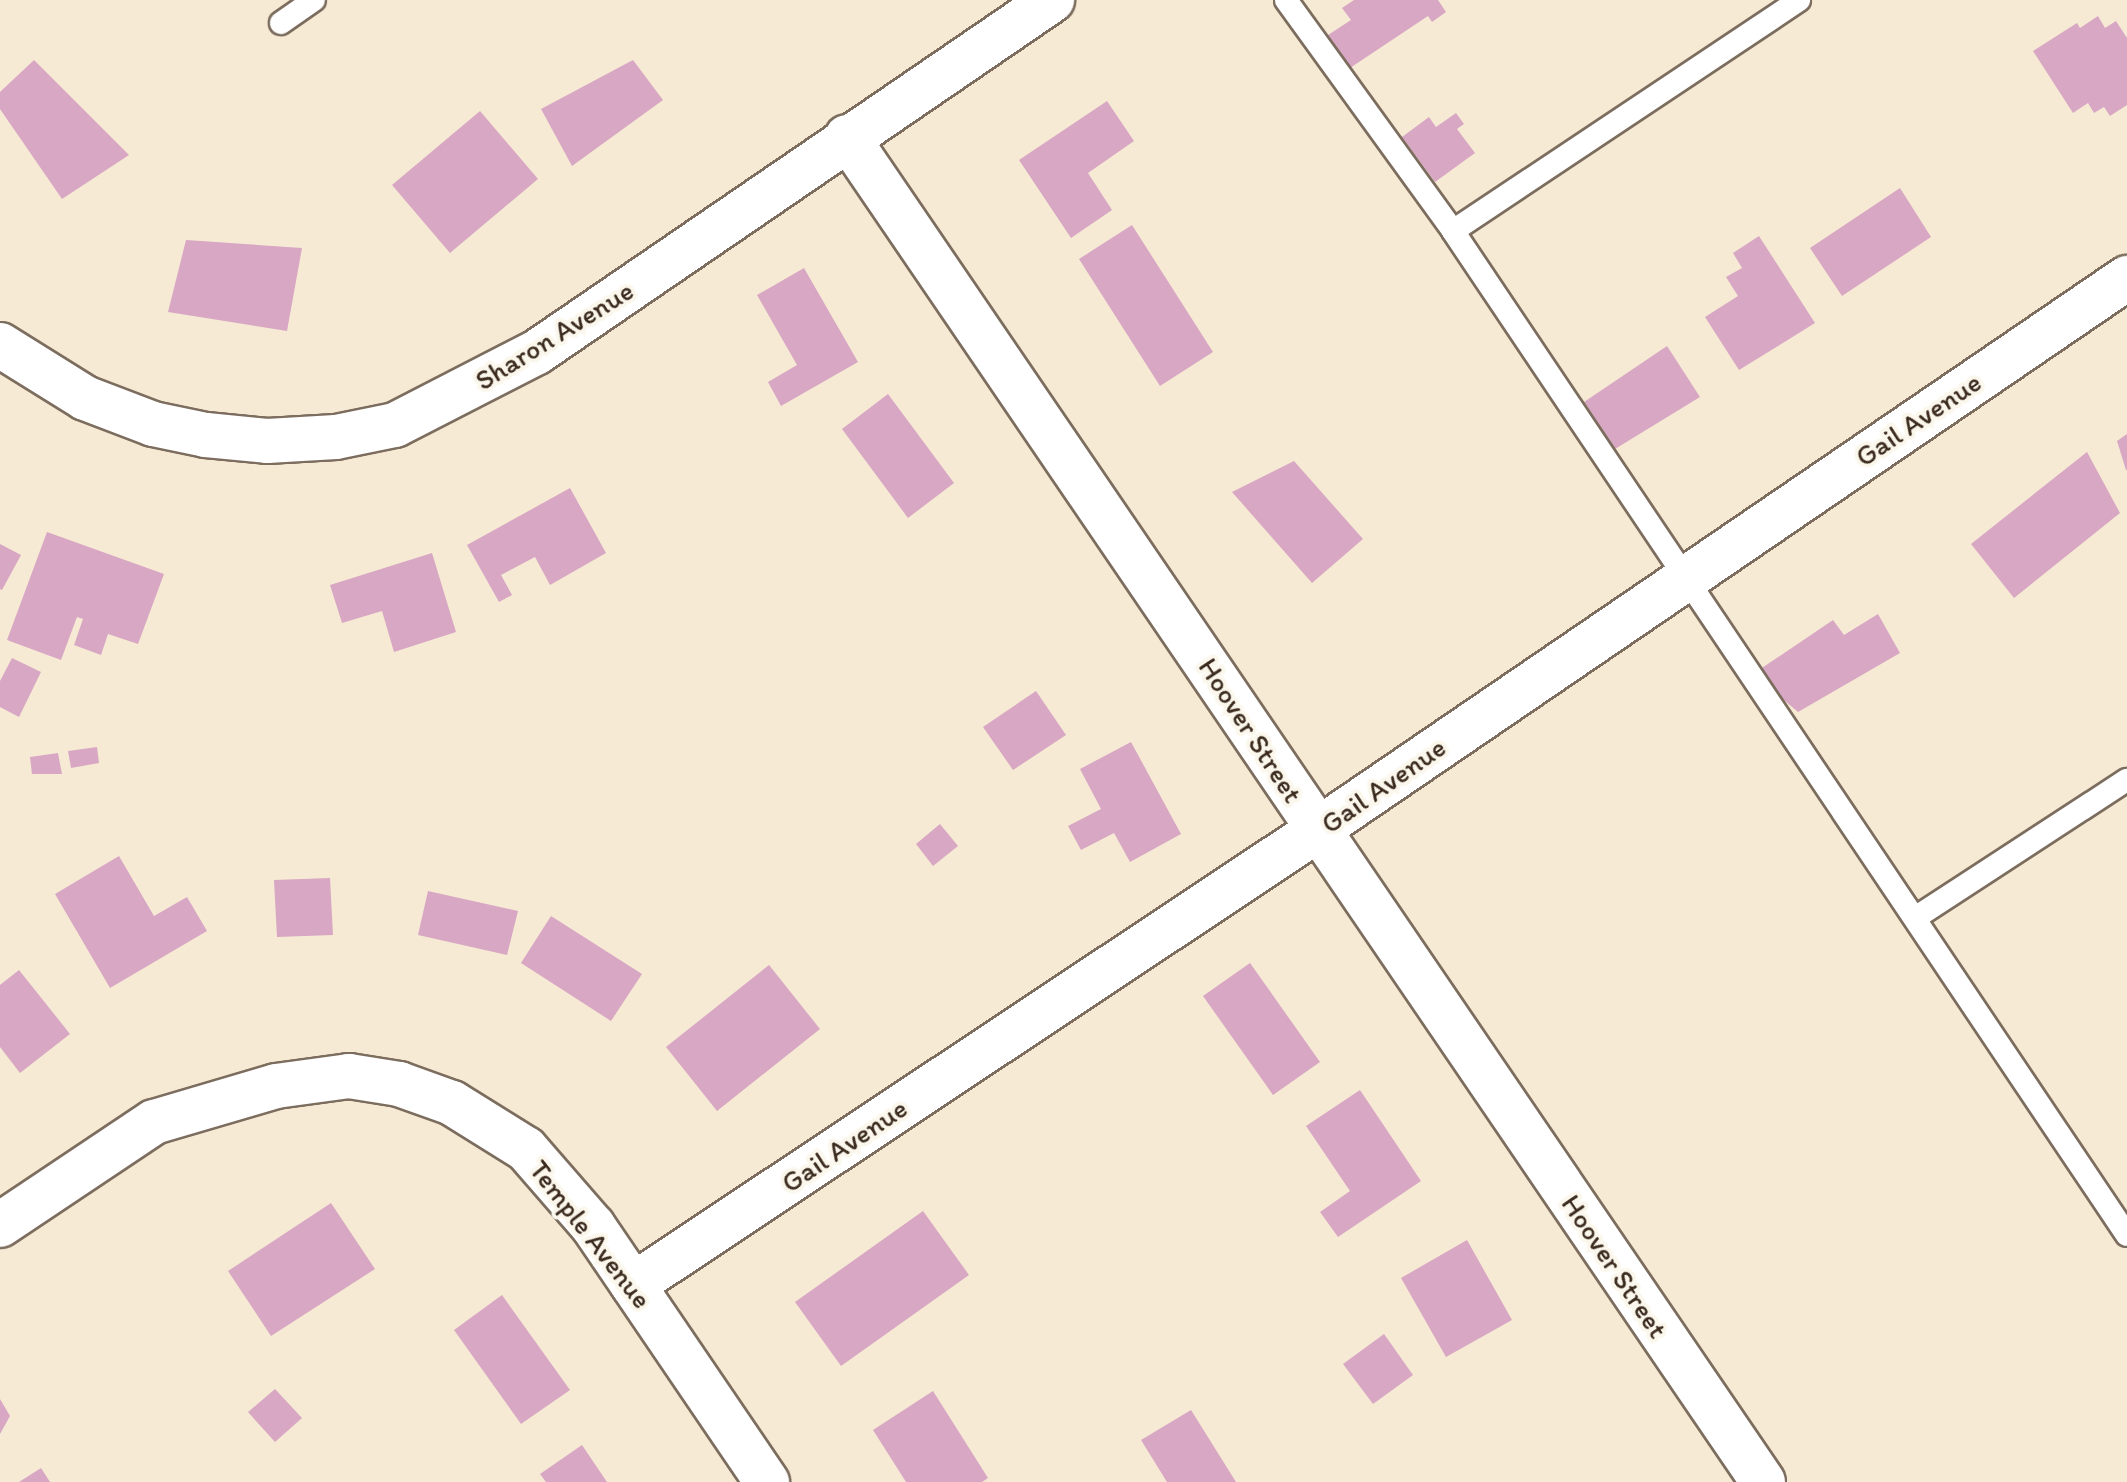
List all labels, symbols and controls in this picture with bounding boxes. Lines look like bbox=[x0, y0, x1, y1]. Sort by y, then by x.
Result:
street label: Sharon Avenue bbox=[469, 273, 639, 397]
street label: Gail Avenue bbox=[1849, 365, 1987, 473]
street label: Hoover Street bbox=[1192, 652, 1310, 808]
street label: Gail Avenue bbox=[1315, 730, 1451, 840]
street label: Gail Avenue bbox=[775, 1091, 913, 1199]
street label: Temple Avenue bbox=[523, 1153, 659, 1315]
street label: Hoover Street bbox=[1555, 1188, 1675, 1344]

